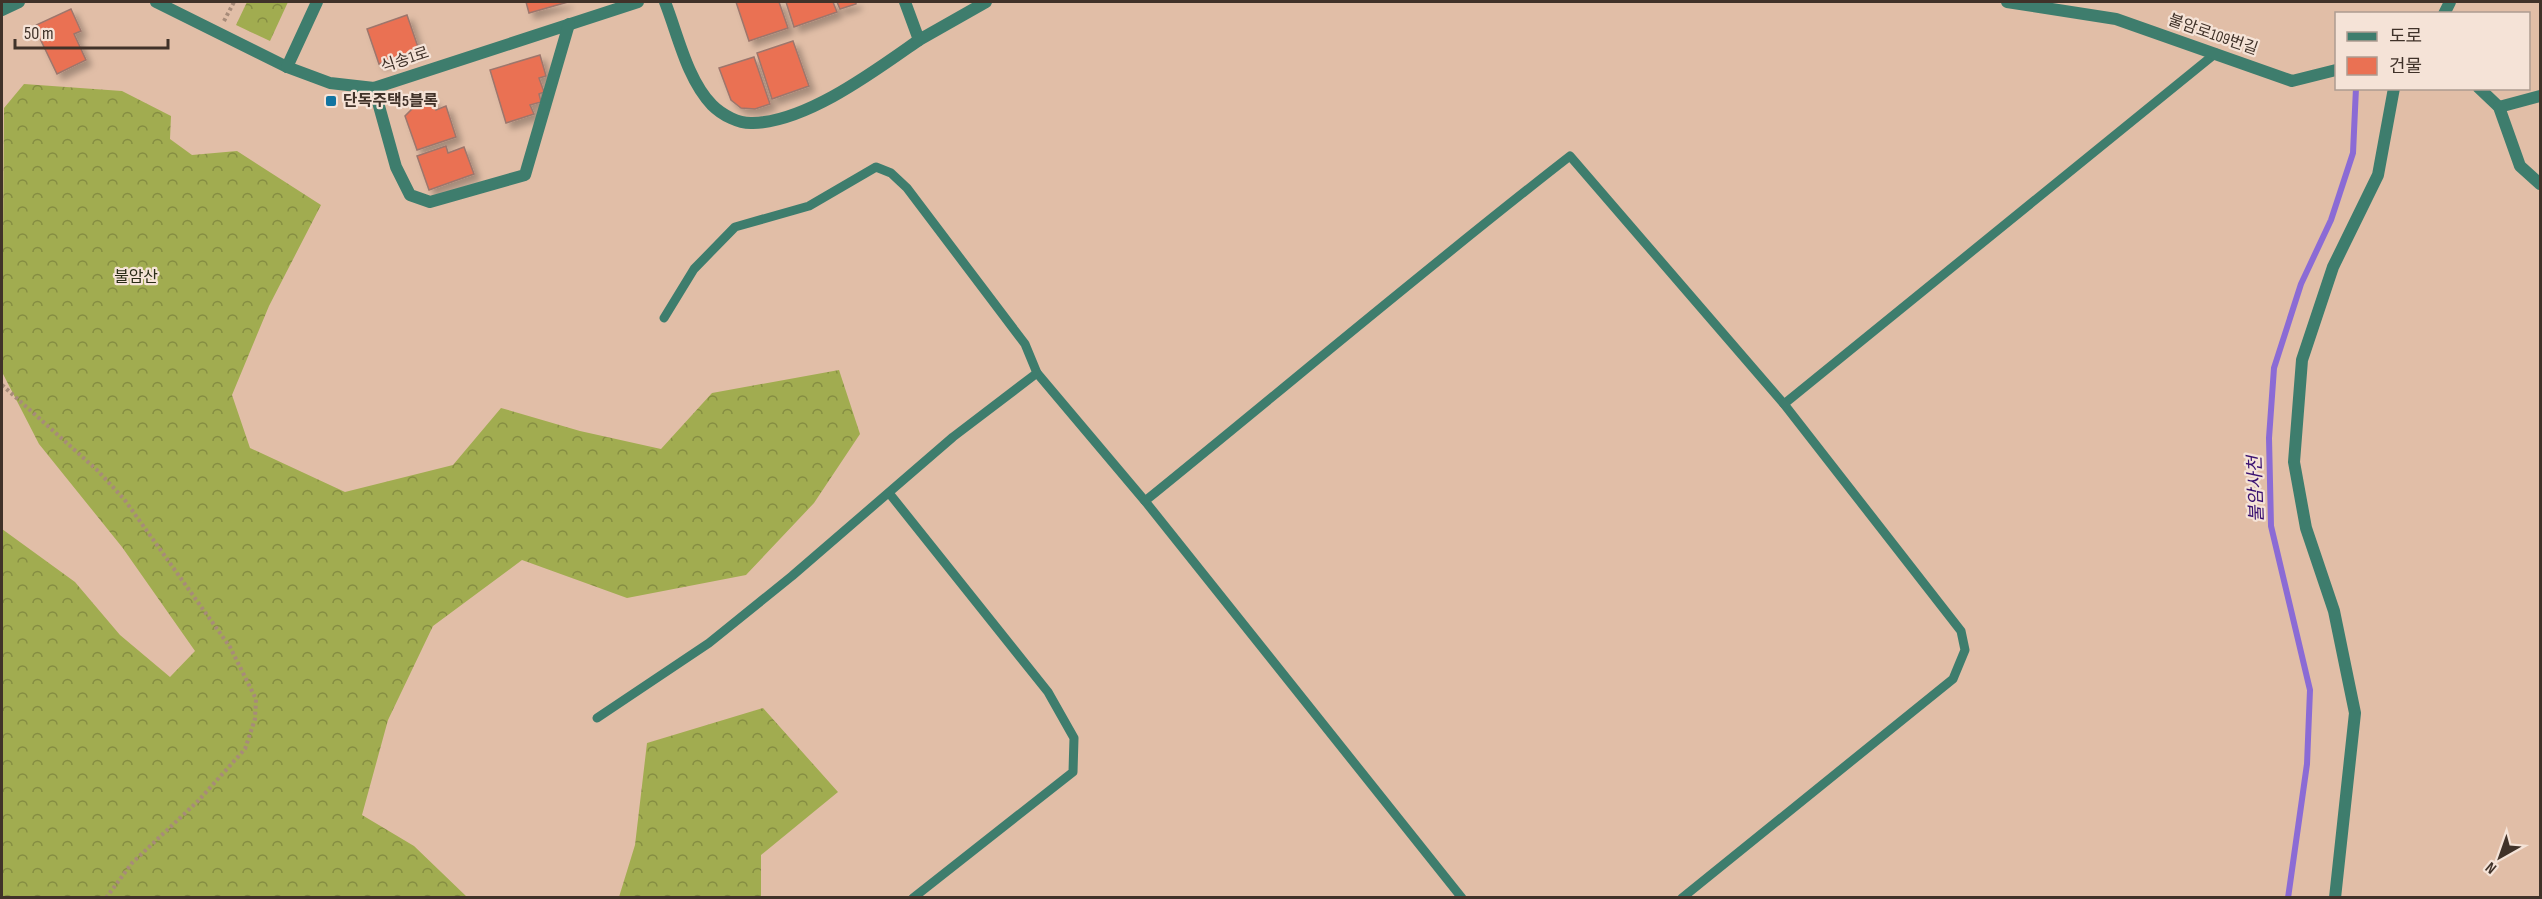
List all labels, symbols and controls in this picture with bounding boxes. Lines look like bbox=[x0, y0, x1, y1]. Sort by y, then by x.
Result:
street label: 불암로109번길 bbox=[2166, 11, 2260, 59]
scale bar bbox=[15, 12, 168, 50]
legend bbox=[2335, 12, 2530, 90]
text: 50 m bbox=[24, 23, 54, 44]
text: 도로 bbox=[2389, 26, 2422, 47]
street label: 식송1로 bbox=[378, 43, 432, 77]
text: 건물 bbox=[2389, 56, 2422, 77]
place label: 단독주택5블록 bbox=[343, 92, 438, 111]
marker: 단독주택5블록 bbox=[324, 94, 338, 108]
park label: 불암산 bbox=[114, 268, 158, 287]
water label: 불암사천 bbox=[2244, 453, 2268, 522]
north arrow bbox=[2470, 827, 2530, 887]
text: N bbox=[2482, 857, 2501, 877]

